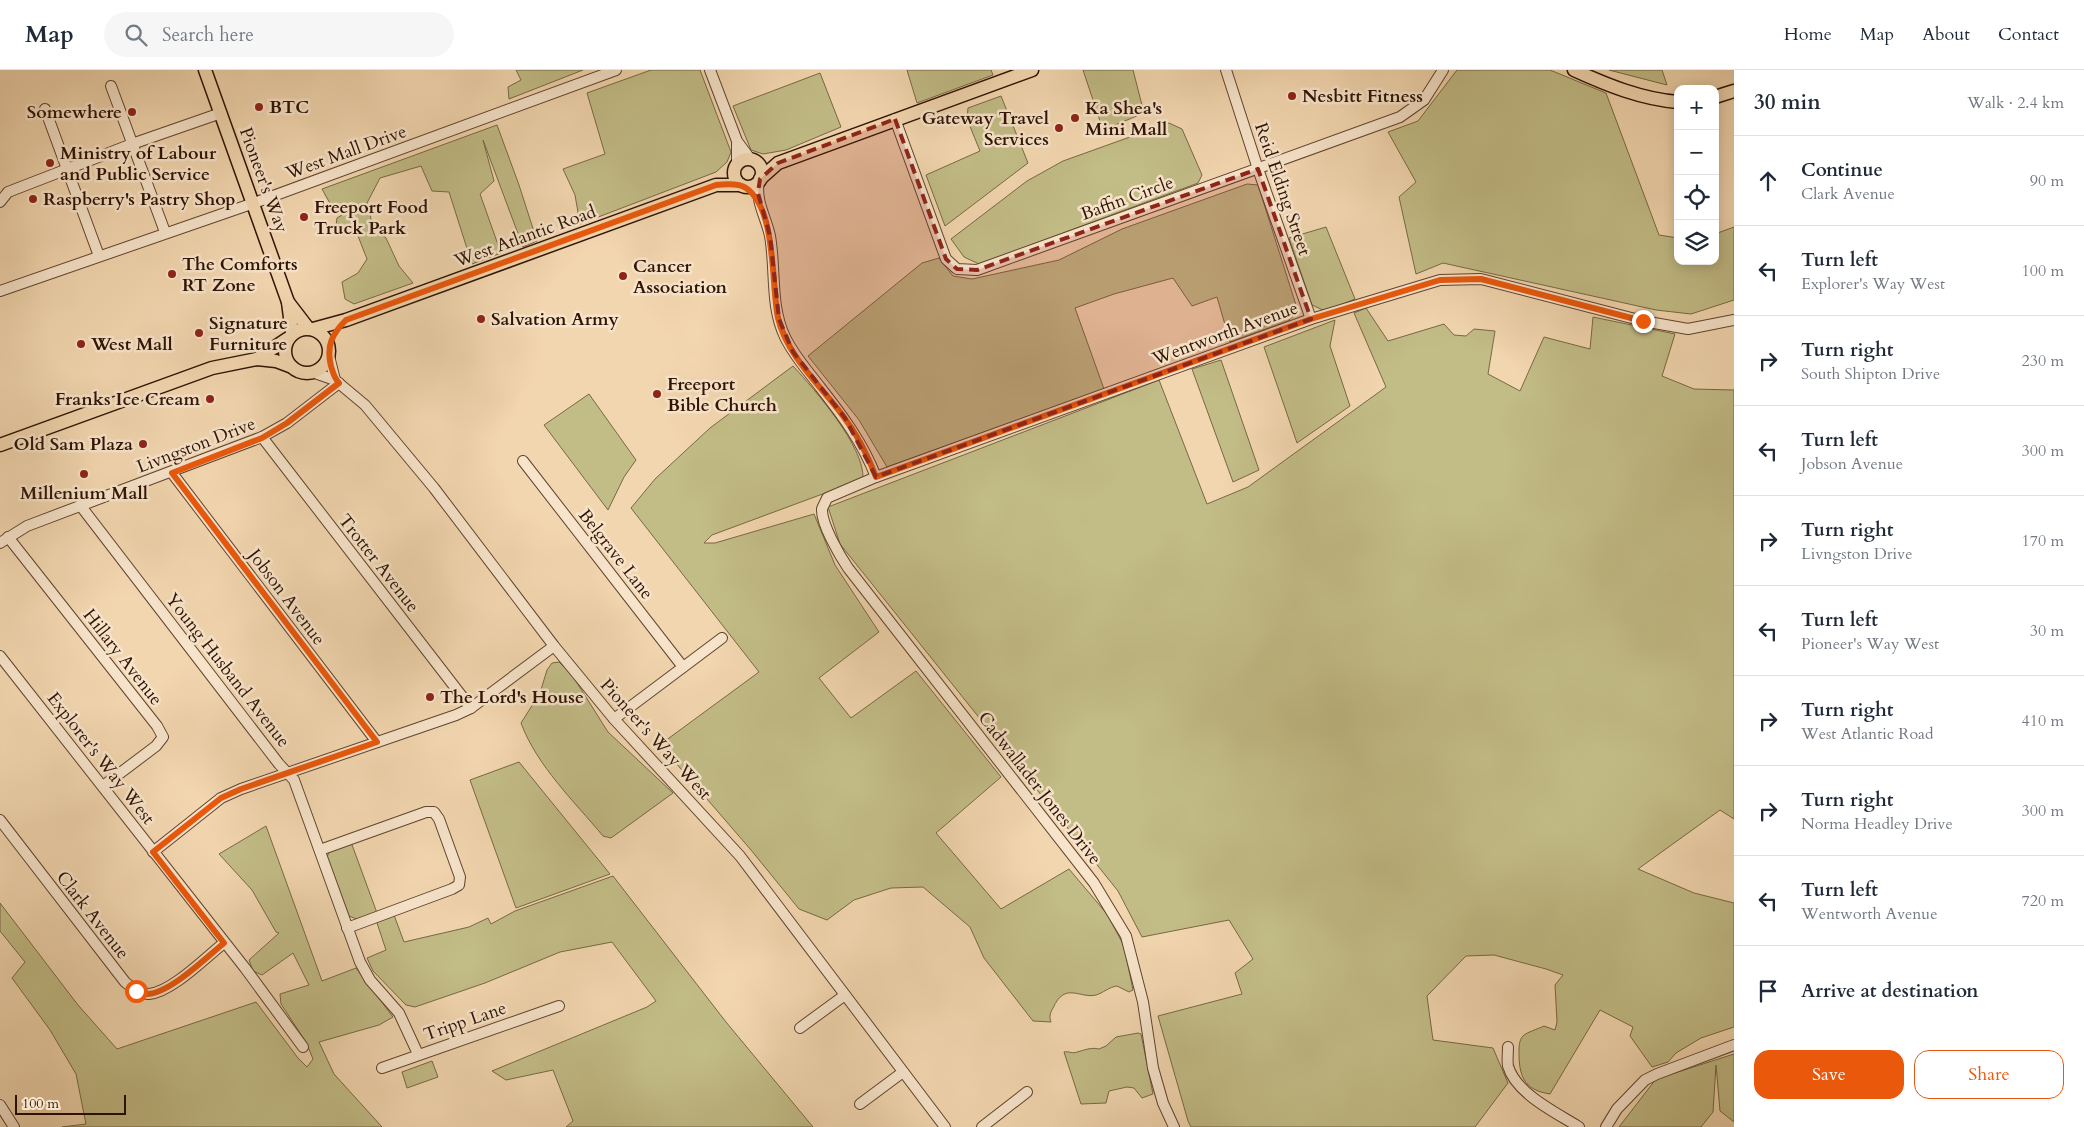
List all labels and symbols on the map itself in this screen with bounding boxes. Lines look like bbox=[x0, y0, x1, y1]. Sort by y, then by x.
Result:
place label: Nesbitt Fitness bbox=[1302, 84, 1423, 109]
marker: Nesbitt Fitness bbox=[1286, 90, 1298, 102]
place label: BTC bbox=[269, 95, 309, 120]
place label: Ka Shea's Mini Mall bbox=[1085, 96, 1167, 142]
place label: Somewhere bbox=[27, 100, 122, 125]
marker: BTC bbox=[253, 101, 265, 113]
marker: Somewhere bbox=[126, 106, 138, 118]
place label: Gateway Travel Services bbox=[922, 106, 1049, 152]
marker: Ka Shea's Mini Mall bbox=[1069, 112, 1081, 124]
street label: West Mall Drive bbox=[281, 119, 410, 186]
street label: Reid Elding Street bbox=[1248, 119, 1317, 259]
marker: Gateway Travel Services bbox=[1053, 122, 1065, 134]
street label: Pioneer's Way bbox=[233, 124, 294, 237]
place label: Ministry of Labour and Public Service bbox=[60, 141, 217, 187]
marker: Ministry of Labour and Public Service bbox=[44, 157, 56, 169]
street label: Baffin Circle bbox=[1077, 170, 1177, 227]
place label: Raspberry's Pastry Shop bbox=[43, 187, 236, 212]
marker: Raspberry's Pastry Shop bbox=[27, 193, 39, 205]
place label: Freeport Food Truck Park bbox=[314, 195, 429, 241]
street label: West Atlantic Road bbox=[450, 199, 600, 274]
marker: Freeport Food Truck Park bbox=[298, 211, 310, 223]
place label: The Comforts RT Zone bbox=[182, 252, 298, 298]
place label: Cancer Association bbox=[633, 254, 727, 300]
marker: The Comforts RT Zone bbox=[166, 268, 178, 280]
marker: Cancer Association bbox=[617, 270, 629, 282]
street label: Wentworth Avenue bbox=[1148, 295, 1302, 372]
place label: Salvation Army bbox=[491, 307, 620, 332]
route end bbox=[1632, 310, 1655, 333]
place label: Signature Furniture bbox=[209, 311, 288, 357]
marker: Salvation Army bbox=[475, 313, 487, 325]
marker: Signature Furniture bbox=[193, 327, 205, 339]
place label: West Mall bbox=[90, 332, 173, 357]
marker: West Mall bbox=[75, 338, 87, 350]
place label: Freeport Bible Church bbox=[667, 372, 777, 418]
place label: Franks Ice Cream bbox=[55, 387, 200, 412]
marker: Freeport Bible Church bbox=[651, 388, 663, 400]
marker: Franks Ice Cream bbox=[204, 393, 216, 405]
street label: Livngston Drive bbox=[133, 411, 259, 480]
place label: Old Sam Plaza bbox=[13, 432, 133, 457]
marker: Old Sam Plaza bbox=[137, 438, 149, 450]
marker: Millenium Mall bbox=[78, 468, 90, 480]
place label: Millenium Mall bbox=[20, 481, 148, 506]
street label: Belgrave Lane bbox=[572, 504, 659, 605]
street label: Trotter Avenue bbox=[332, 509, 425, 618]
street label: Jobson Avenue bbox=[240, 542, 331, 651]
street label: Young Husband Avenue bbox=[159, 588, 296, 753]
street label: Hillary Avenue bbox=[77, 604, 168, 711]
street label: Pioneer's Way West bbox=[594, 673, 717, 806]
place label: The Lord's House bbox=[440, 685, 584, 710]
street label: Explorer's Way West bbox=[41, 687, 160, 830]
marker: The Lord's House bbox=[424, 691, 436, 703]
street label: Cadwallader Jones Drive bbox=[972, 707, 1107, 870]
street label: Clark Avenue bbox=[50, 866, 135, 965]
route start bbox=[125, 980, 148, 1003]
street label: Tripp Lane bbox=[420, 996, 510, 1047]
scale bar bbox=[15, 1092, 126, 1115]

